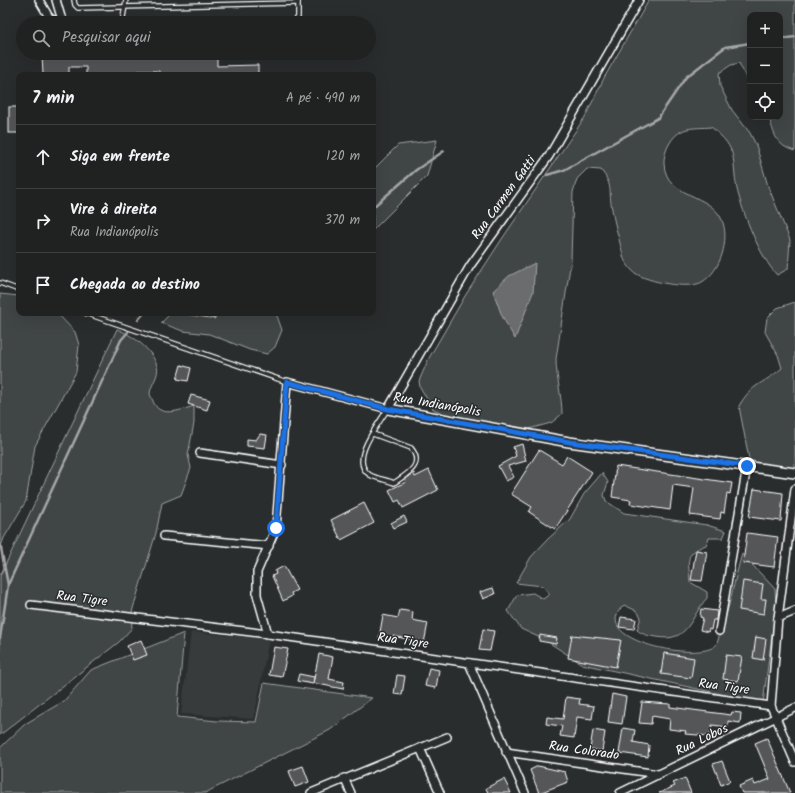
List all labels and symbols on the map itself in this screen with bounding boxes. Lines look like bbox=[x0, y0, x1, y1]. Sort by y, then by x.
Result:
street label: Rua Carmen Gatti bbox=[466, 151, 542, 244]
street label: Rua Indianópolis bbox=[392, 387, 483, 423]
route end bbox=[738, 457, 756, 475]
route start bbox=[267, 519, 285, 537]
street label: Rua Tigre bbox=[55, 585, 109, 613]
street label: Rua Tigre bbox=[376, 627, 430, 655]
street label: Rua Tigre bbox=[697, 673, 751, 701]
street label: Rua Lobos bbox=[672, 718, 732, 762]
street label: Rua Colorado bbox=[548, 736, 621, 766]

